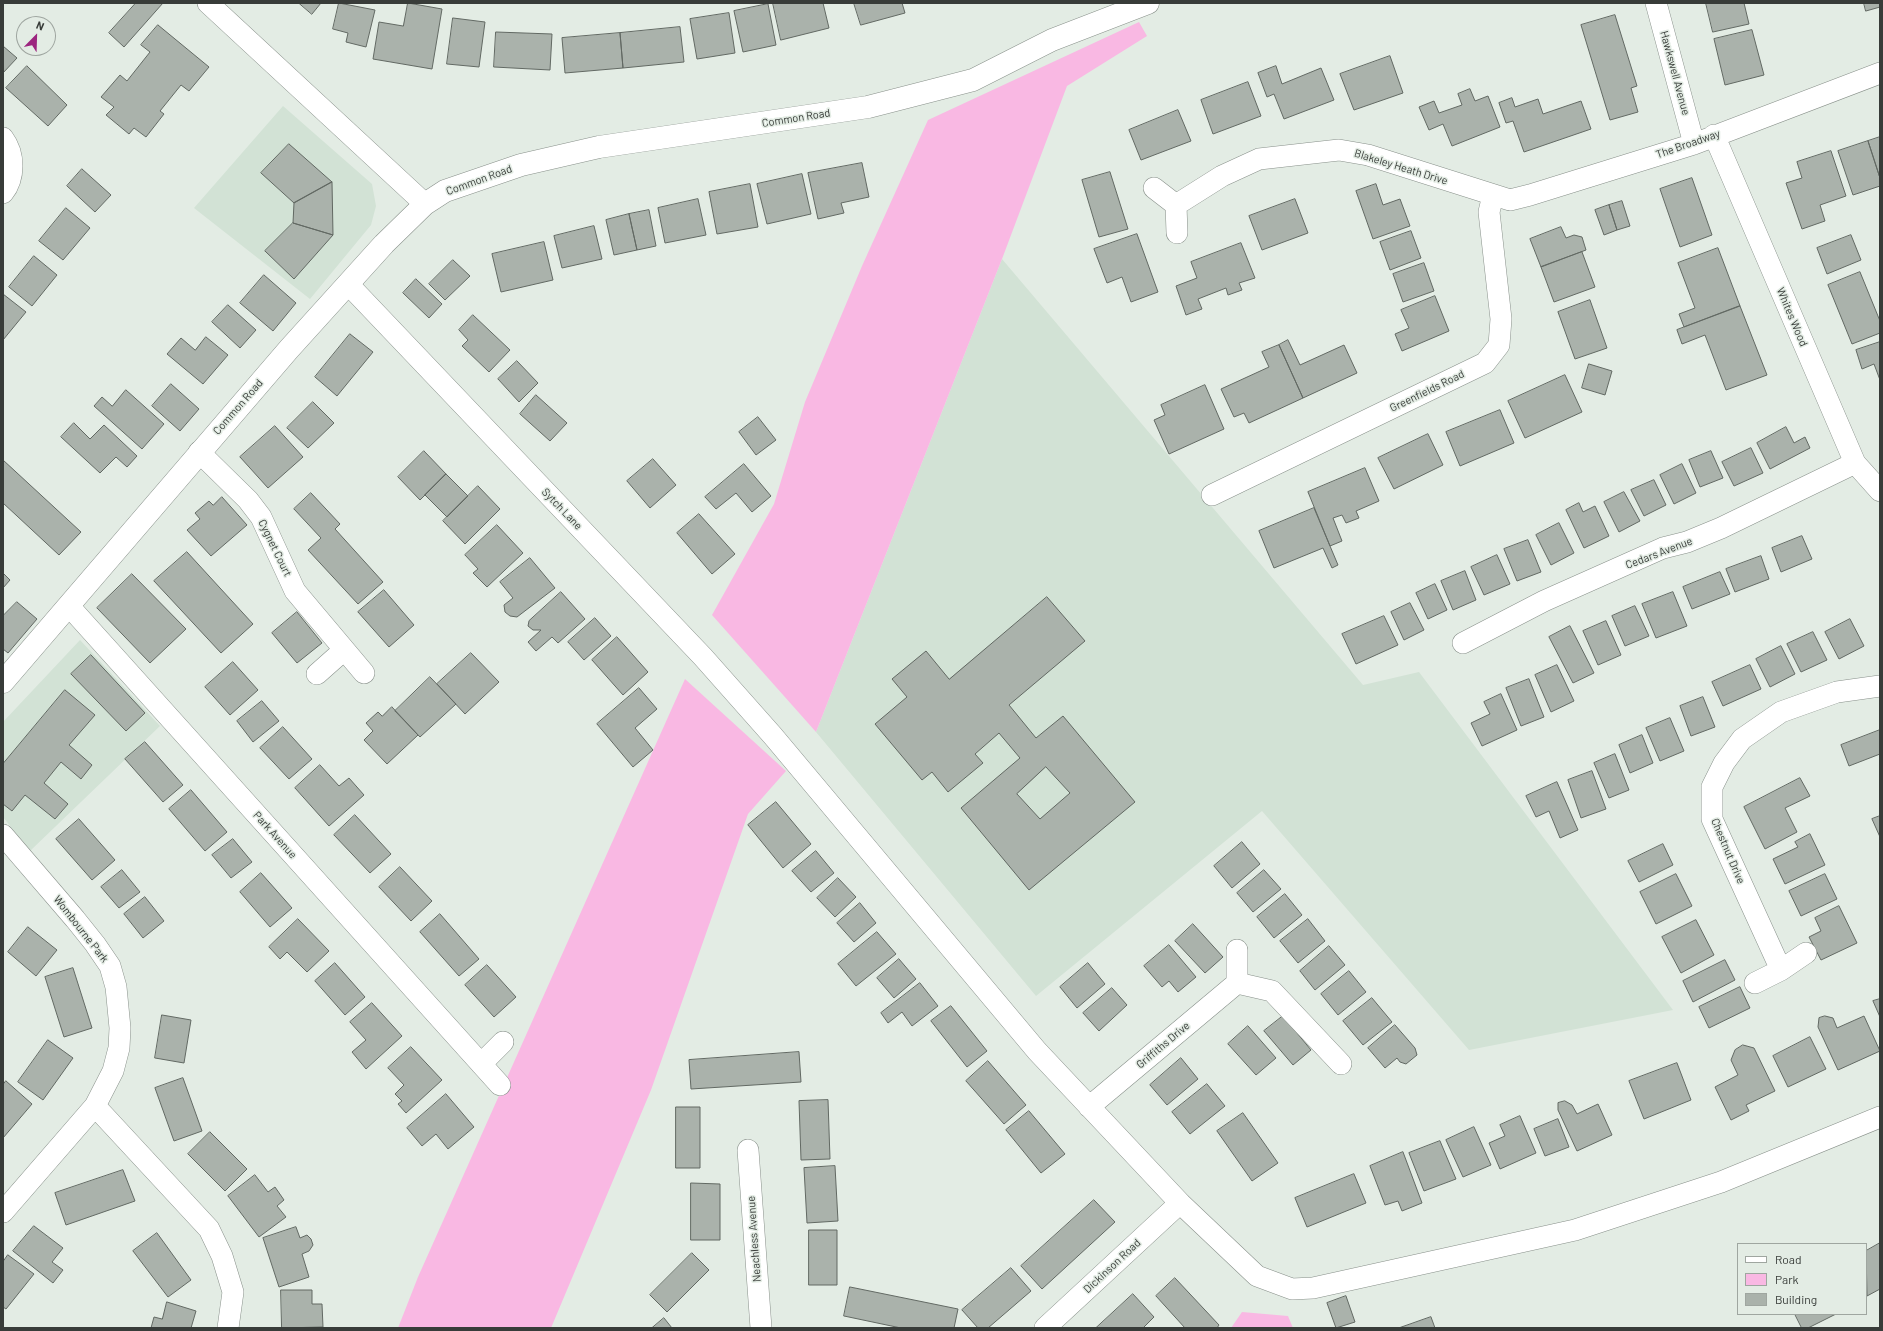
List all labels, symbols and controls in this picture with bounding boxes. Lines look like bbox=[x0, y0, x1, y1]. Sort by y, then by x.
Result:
north arrow bbox=[16, 16, 56, 56]
text: N bbox=[35, 18, 46, 33]
street label: Hawkswell Avenue bbox=[1657, 29, 1693, 117]
street label: Common Road bbox=[761, 106, 831, 130]
street label: The Broadway bbox=[1654, 127, 1722, 161]
street label: Blakeley Heath Drive bbox=[1353, 147, 1449, 187]
street label: Common Road bbox=[444, 162, 514, 198]
street label: Whites Wood bbox=[1774, 286, 1810, 348]
street label: Greenfields Road bbox=[1388, 367, 1466, 415]
street label: Common Road bbox=[210, 377, 266, 437]
street label: Sytch Lane bbox=[539, 485, 585, 533]
street label: Cygnet Court bbox=[255, 517, 295, 579]
street label: Cedars Avenue bbox=[1624, 534, 1694, 572]
street label: Park Avenue bbox=[250, 809, 300, 861]
street label: Chestnut Drive bbox=[1708, 816, 1748, 886]
street label: Wombourne Park bbox=[51, 893, 111, 965]
street label: Griffiths Drive bbox=[1134, 1019, 1192, 1071]
street label: Neachless Avenue bbox=[744, 1195, 764, 1283]
street label: Dickinson Road bbox=[1081, 1236, 1143, 1296]
legend bbox=[1737, 1243, 1867, 1315]
text: Road bbox=[1775, 1252, 1802, 1266]
text: Park bbox=[1775, 1272, 1799, 1286]
text: Building bbox=[1775, 1292, 1817, 1306]

